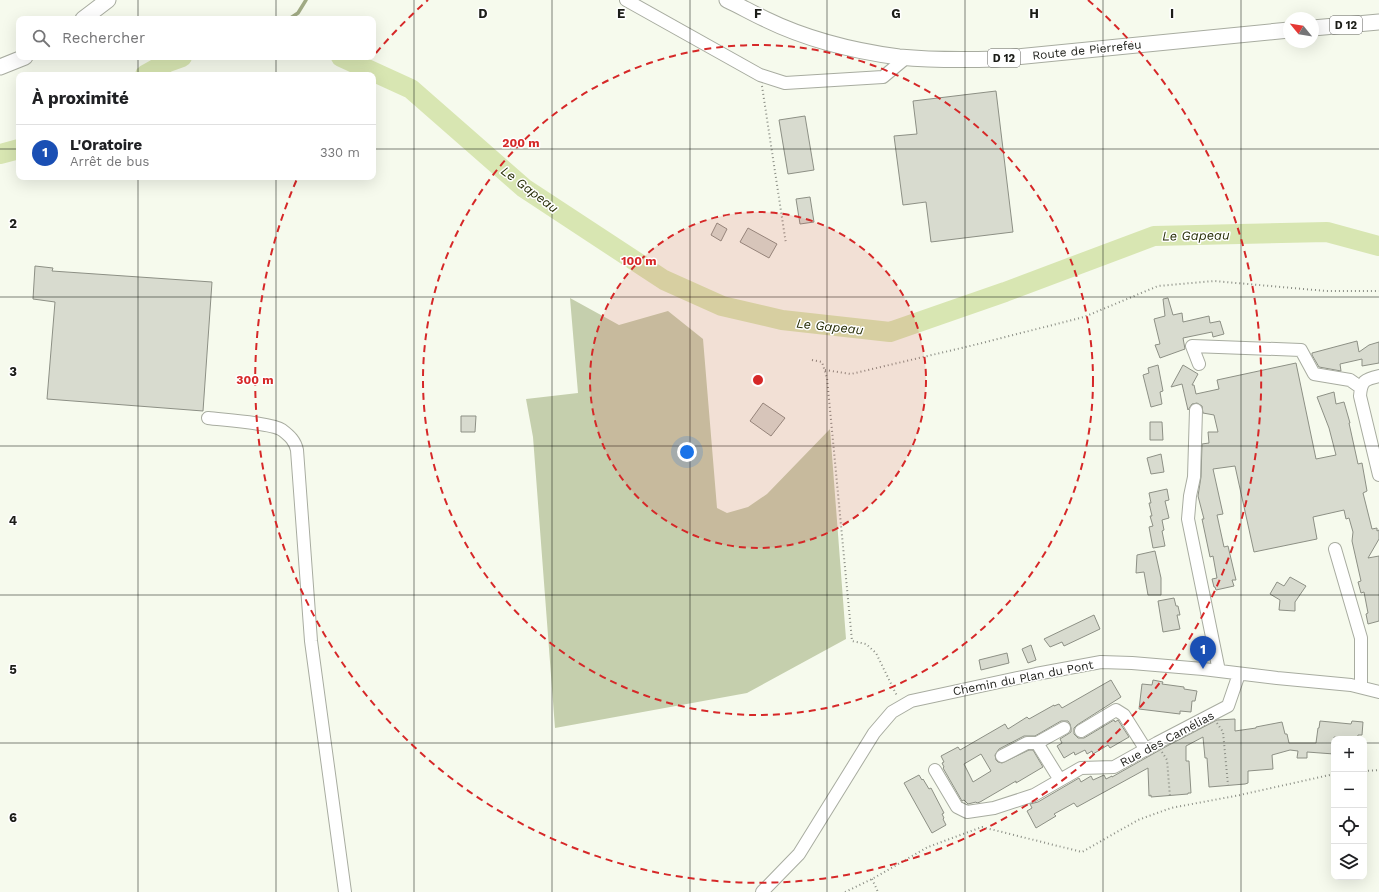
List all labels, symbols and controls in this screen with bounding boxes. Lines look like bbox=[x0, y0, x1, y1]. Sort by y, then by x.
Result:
text: D bbox=[478, 6, 488, 21]
text: E bbox=[617, 6, 625, 21]
text: F bbox=[754, 6, 762, 21]
text: G bbox=[891, 6, 901, 21]
text: H bbox=[1029, 6, 1039, 21]
text: I bbox=[1170, 6, 1174, 21]
north arrow bbox=[1283, 12, 1319, 48]
search box bbox=[16, 16, 376, 60]
road number: D 12 bbox=[1330, 16, 1362, 34]
icon: search bbox=[30, 27, 52, 49]
text: Rechercher bbox=[62, 29, 145, 47]
street label: Route de Pierrefeu bbox=[1032, 37, 1142, 63]
road number: D 12 bbox=[988, 49, 1020, 67]
text: À proximité bbox=[32, 88, 129, 108]
text: L'Oratoire bbox=[70, 136, 142, 154]
text: 200 m bbox=[502, 136, 540, 150]
text: 1 bbox=[42, 145, 48, 160]
text: 330 m bbox=[320, 145, 360, 160]
text: Arrêt de bus bbox=[70, 154, 149, 169]
water label: Le Gapeau bbox=[498, 163, 561, 216]
text: 2 bbox=[9, 216, 17, 231]
water label: Le Gapeau bbox=[1162, 227, 1230, 244]
text: 100 m bbox=[621, 254, 657, 268]
water label: Le Gapeau bbox=[796, 316, 865, 338]
text: 3 bbox=[9, 364, 17, 379]
text: 300 m bbox=[236, 373, 274, 387]
centre of rings bbox=[751, 373, 765, 387]
your location bbox=[677, 442, 697, 462]
text: 4 bbox=[9, 513, 18, 528]
pin: 1 bbox=[1190, 636, 1216, 669]
street label: Chemin du Plan du Pont bbox=[952, 657, 1094, 699]
text: 5 bbox=[9, 662, 17, 677]
street label: Rue des Camélias bbox=[1118, 708, 1216, 770]
map controls bbox=[1331, 736, 1367, 880]
button: + bbox=[1331, 736, 1367, 772]
button: − bbox=[1331, 772, 1367, 808]
button: locate bbox=[1331, 808, 1367, 844]
text: 6 bbox=[9, 810, 17, 825]
button: layers bbox=[1331, 844, 1367, 880]

